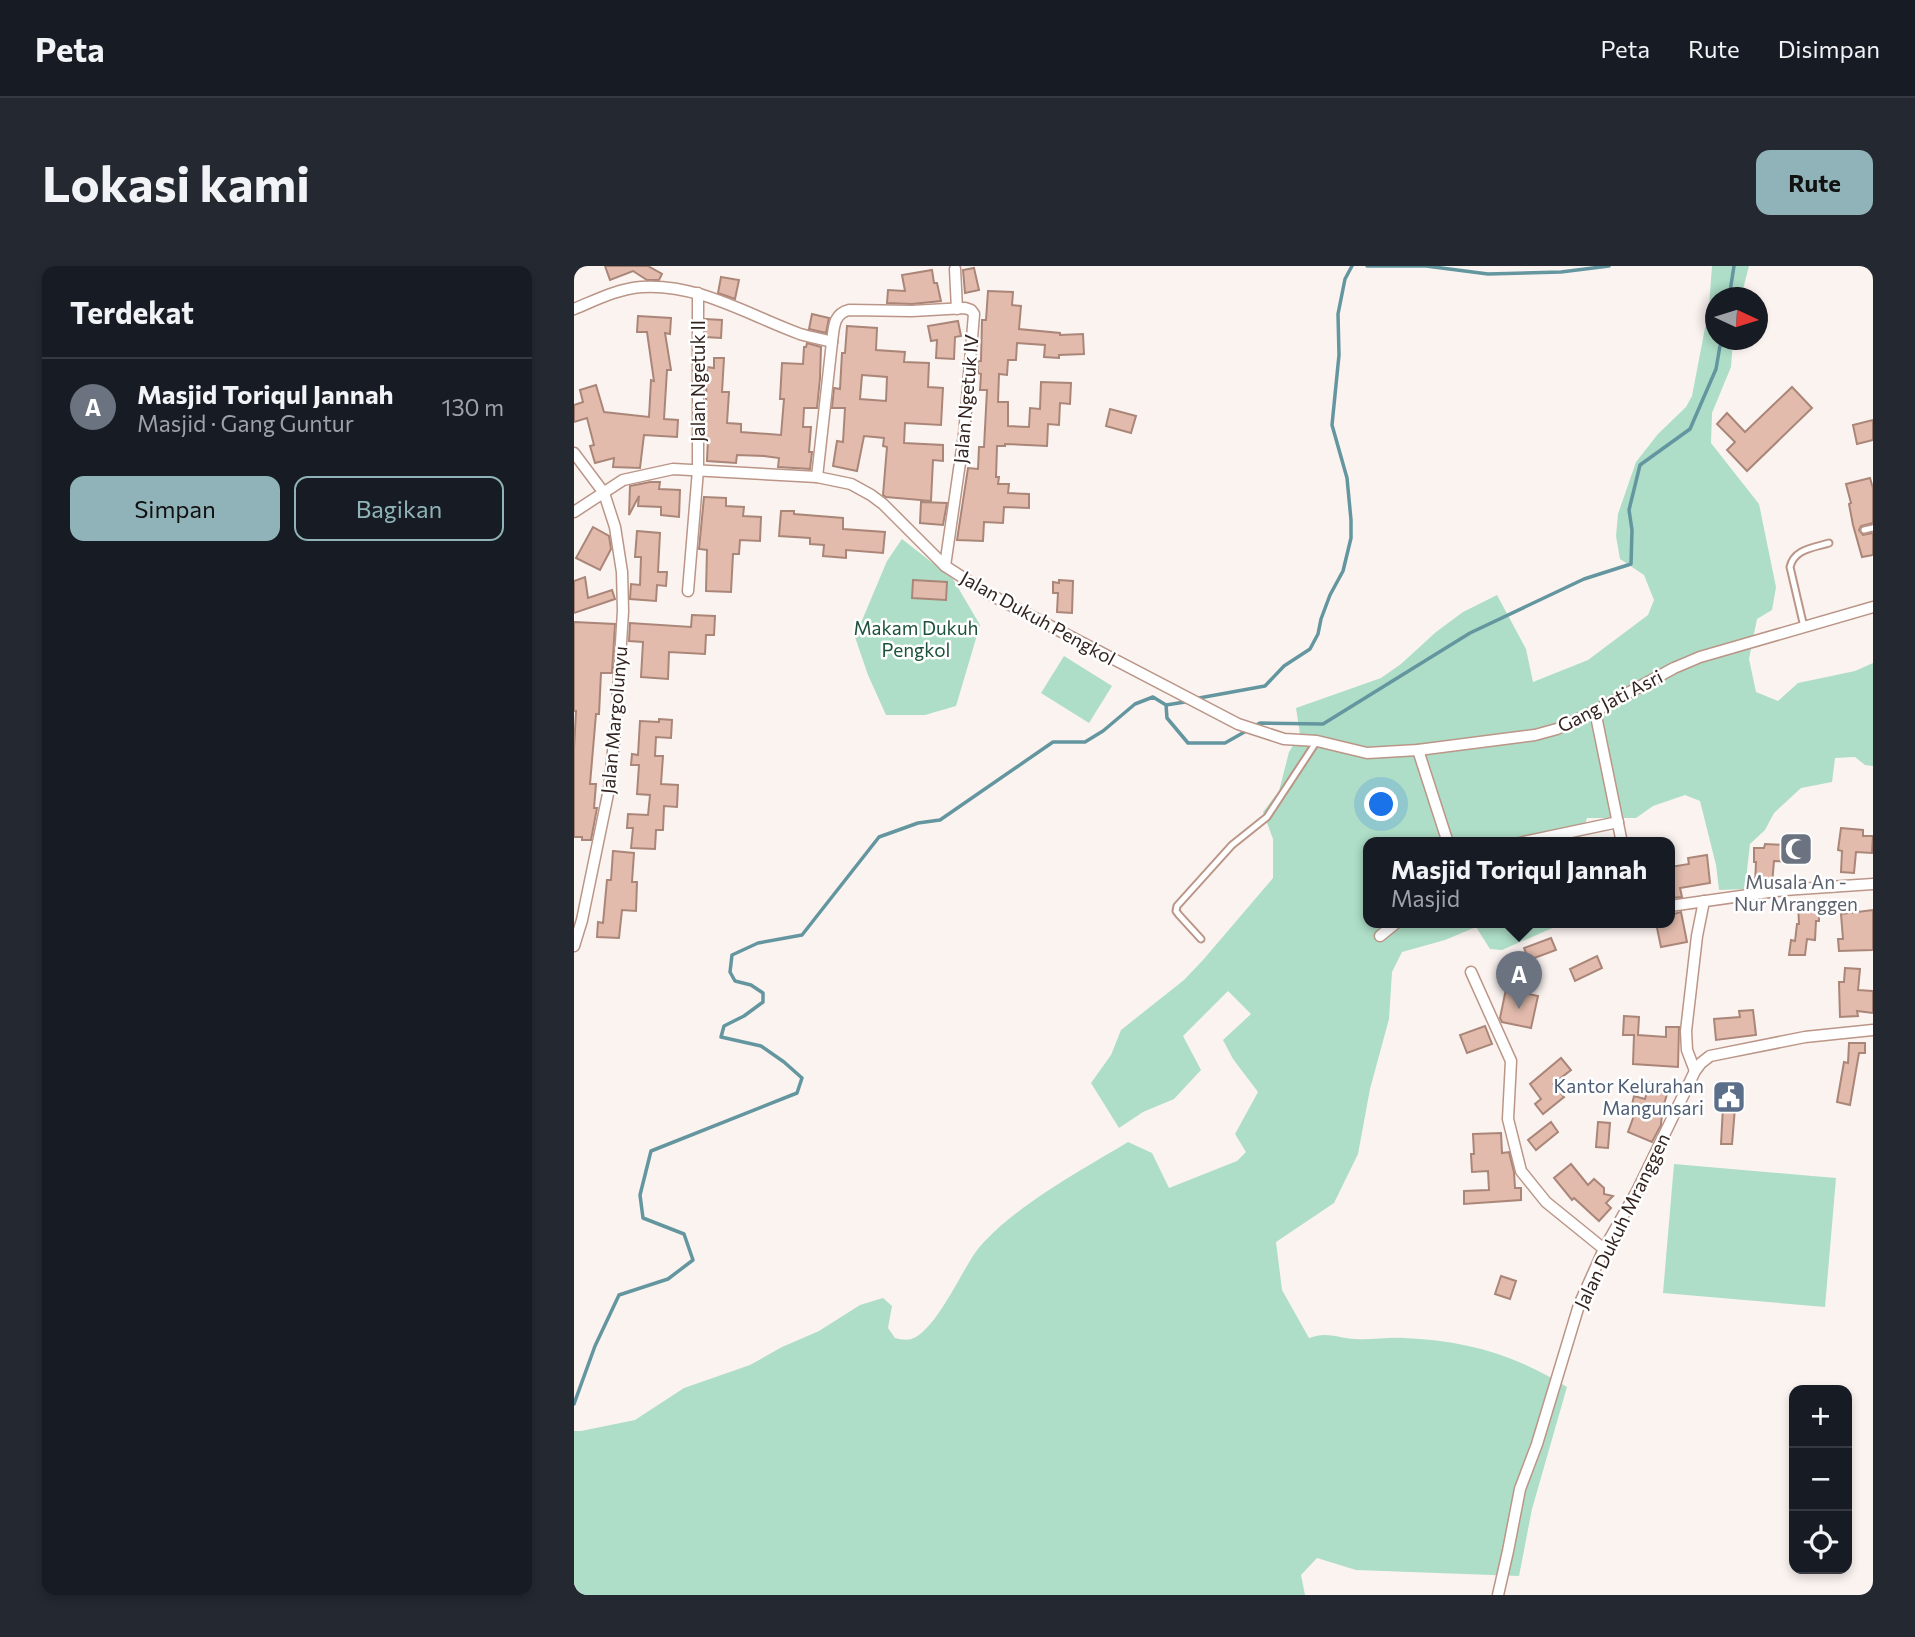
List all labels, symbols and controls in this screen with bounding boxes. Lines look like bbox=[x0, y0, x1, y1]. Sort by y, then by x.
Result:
text: Peta bbox=[35, 28, 105, 69]
text: Peta bbox=[1600, 34, 1650, 63]
text: Rute bbox=[1688, 34, 1740, 63]
text: Disimpan bbox=[1778, 34, 1880, 63]
button: Rute bbox=[1756, 150, 1873, 215]
text: Lokasi kami bbox=[42, 152, 310, 212]
north arrow bbox=[1705, 287, 1768, 350]
text: Terdekat bbox=[70, 293, 194, 330]
street label: Jalan Ngetuk II bbox=[686, 320, 709, 442]
street label: Jalan Ngetuk IV bbox=[948, 333, 983, 465]
text: Masjid Toriqul Jannah bbox=[137, 378, 394, 409]
text: A bbox=[85, 393, 101, 421]
text: 130 m bbox=[442, 393, 504, 421]
text: Masjid · Gang Guntur bbox=[137, 409, 354, 437]
button: Simpan bbox=[70, 476, 280, 541]
button: Bagikan bbox=[294, 476, 504, 541]
street label: Jalan Dukuh Pengkol bbox=[957, 565, 1120, 670]
park label: Makam Dukuh Pengkol bbox=[854, 616, 978, 661]
street label: Jalan Margolunyu bbox=[596, 645, 631, 795]
street label: Gang Jati Asri bbox=[1553, 664, 1666, 737]
your location bbox=[1364, 787, 1398, 821]
mosque icon: Musala An - Nur Mranggen bbox=[1777, 830, 1815, 868]
popup bbox=[1363, 837, 1675, 928]
text: Masjid Toriqul Jannah bbox=[1391, 853, 1647, 884]
place label: Musala An - Nur Mranggen bbox=[1734, 870, 1858, 915]
text: Masjid bbox=[1391, 884, 1460, 912]
pin: A bbox=[1496, 951, 1542, 1009]
place label: Kantor Kelurahan Mangunsari bbox=[1554, 1074, 1704, 1119]
public building icon: Kantor Kelurahan Mangunsari bbox=[1710, 1078, 1748, 1116]
street label: Jalan Dukuh Mranggen bbox=[1569, 1129, 1674, 1312]
map controls bbox=[1789, 1385, 1852, 1574]
button: + bbox=[1789, 1385, 1852, 1448]
button: − bbox=[1789, 1448, 1852, 1511]
button: locate bbox=[1789, 1511, 1852, 1574]

